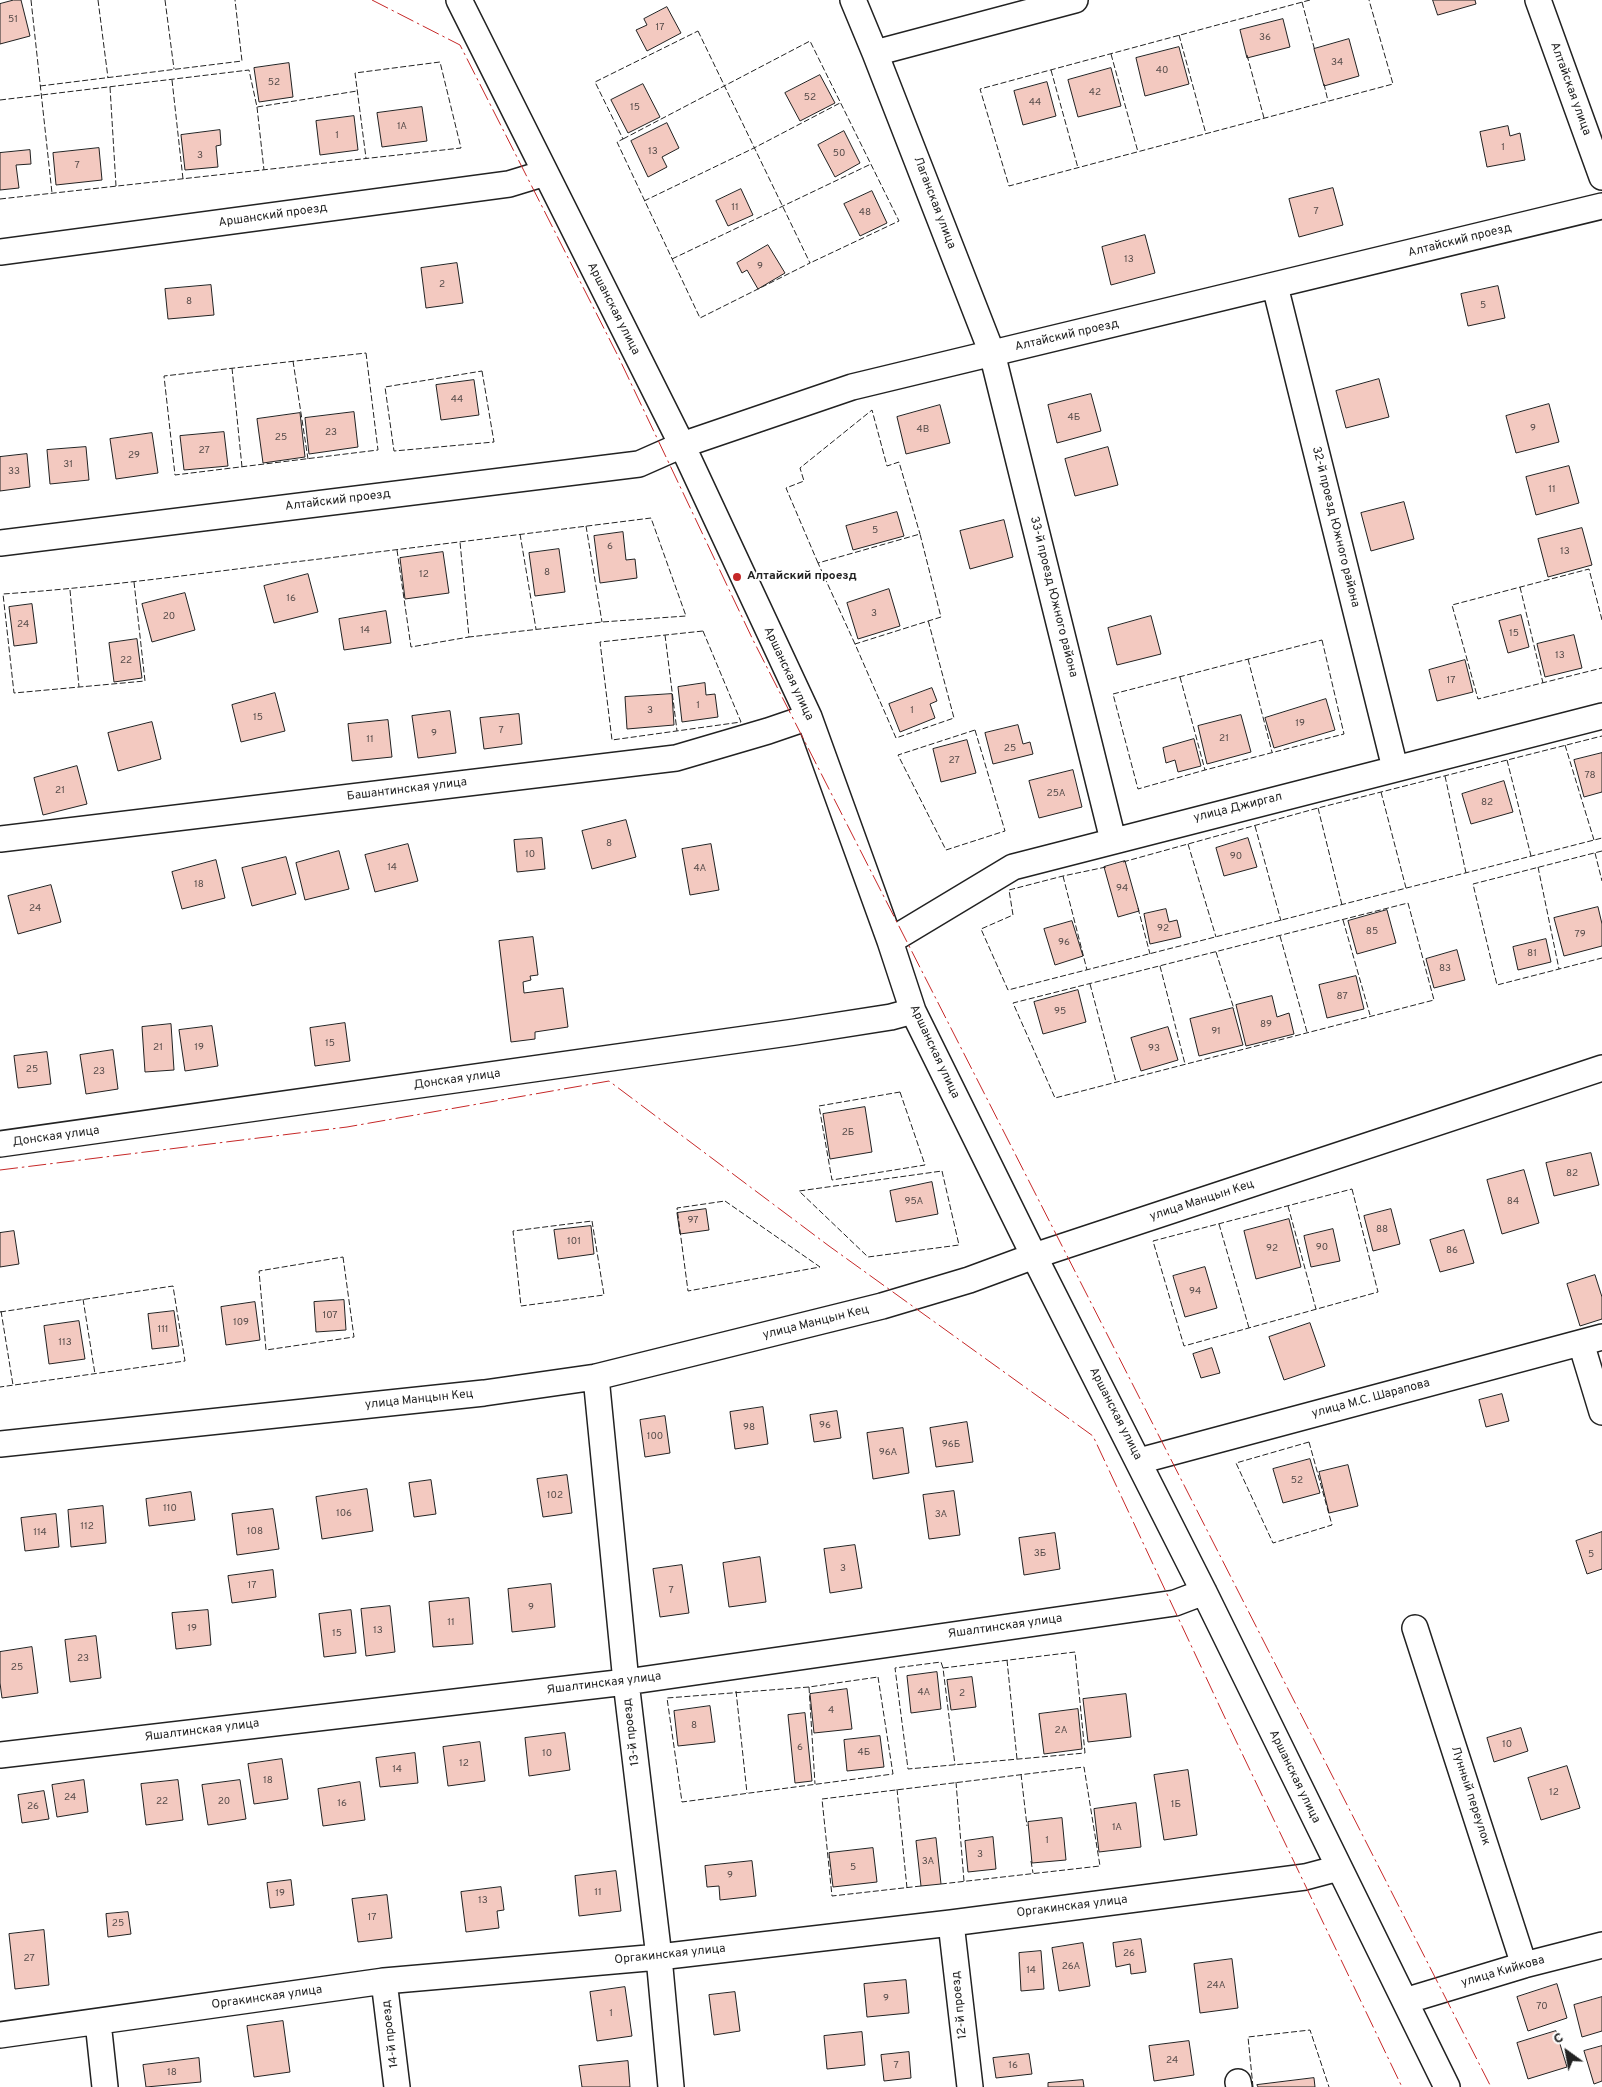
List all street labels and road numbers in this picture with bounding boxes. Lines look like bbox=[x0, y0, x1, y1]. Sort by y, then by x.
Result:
street label: Алтайская улица bbox=[1546, 41, 1594, 137]
street label: Лаганская улица bbox=[910, 155, 958, 251]
street label: Аршанский проезд bbox=[218, 201, 328, 231]
street label: Алтайский проезд bbox=[1407, 221, 1513, 261]
street label: Аршанская улица bbox=[584, 260, 642, 358]
street label: Алтайский проезд bbox=[1014, 317, 1120, 355]
street label: 32-й проезд Южного района bbox=[1308, 445, 1362, 609]
street label: Алтайский проезд bbox=[284, 487, 392, 515]
street label: 33-й проезд Южного района bbox=[1026, 515, 1080, 679]
street label: Аршанская улица bbox=[760, 625, 816, 723]
street label: Башантинская улица bbox=[346, 775, 468, 805]
street label: улица Джиргал bbox=[1192, 790, 1284, 826]
street label: Аршанская улица bbox=[906, 1003, 962, 1101]
street label: Донская улица bbox=[413, 1067, 501, 1093]
street label: Донская улица bbox=[12, 1124, 100, 1150]
street label: улица Манцын Кец bbox=[1148, 1177, 1256, 1225]
street label: улица Манцын Кец bbox=[762, 1303, 870, 1343]
street label: Аршанская улица bbox=[1086, 1365, 1144, 1463]
street label: улица М.С. Шарапова bbox=[1310, 1376, 1432, 1422]
street label: улица Манцын Кец bbox=[364, 1387, 474, 1413]
street label: Яшалтинская улица bbox=[947, 1612, 1063, 1642]
street label: Яшалтинская улица bbox=[546, 1670, 662, 1698]
street label: 13-й проезд bbox=[621, 1697, 643, 1767]
street label: Яшалтинская улица bbox=[144, 1717, 260, 1745]
street label: Аршанская улица bbox=[1265, 1728, 1323, 1826]
street label: Лунный переулок bbox=[1447, 1745, 1493, 1847]
street label: Оргакинская улица bbox=[1016, 1893, 1128, 1921]
street label: Оргакинская улица bbox=[614, 1942, 726, 1968]
street label: улица Кийкова bbox=[1460, 1953, 1546, 1991]
street label: 12-й проезд bbox=[949, 1970, 971, 2040]
street label: Оргакинская улица bbox=[211, 1983, 323, 2013]
street label: 14-й проезд bbox=[380, 1999, 402, 2069]

